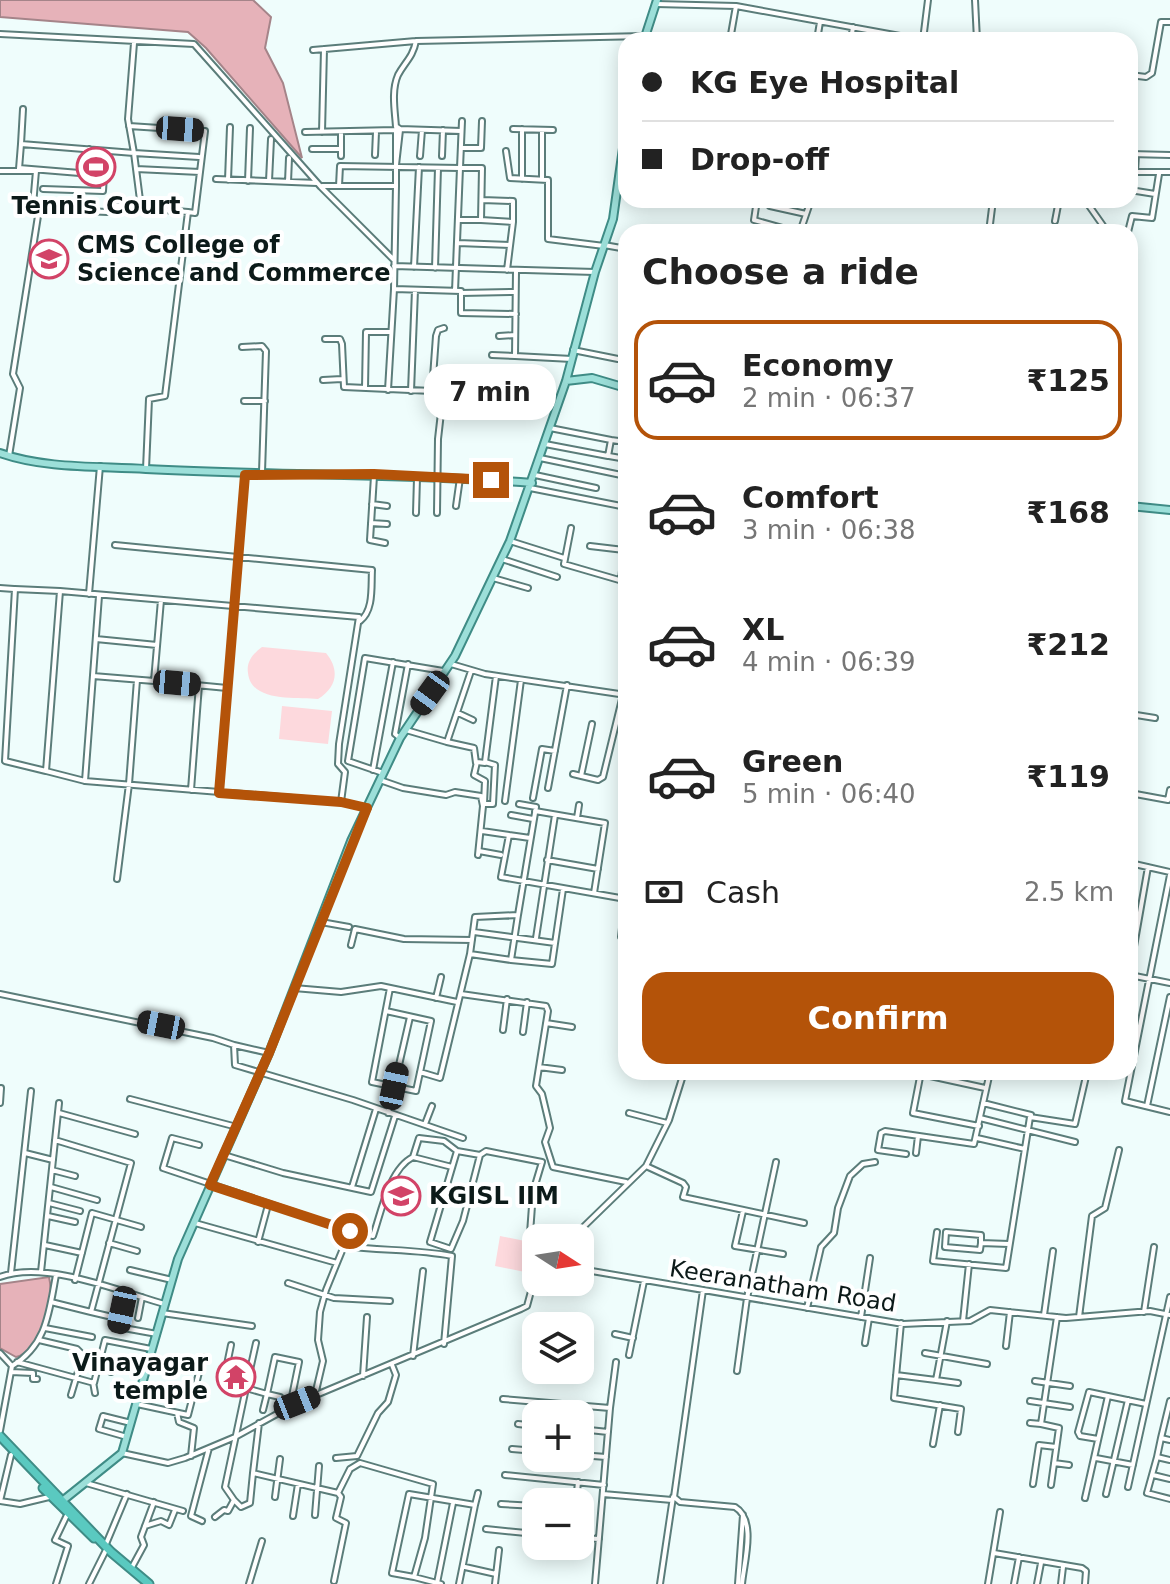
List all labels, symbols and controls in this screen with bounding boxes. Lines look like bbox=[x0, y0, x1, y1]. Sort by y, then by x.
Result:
text: KG Eye Hospital bbox=[690, 65, 959, 100]
car bbox=[155, 115, 205, 143]
text: Drop-off bbox=[690, 142, 829, 177]
sports icon: Tennis Court bbox=[75, 146, 117, 188]
place label: Tennis Court bbox=[12, 192, 181, 220]
place label: CMS College of Science and Commerce bbox=[77, 231, 391, 287]
school or university icon: CMS College of Science and Commerce bbox=[28, 238, 70, 280]
text: Choose a ride bbox=[642, 251, 919, 292]
icon: car bbox=[646, 344, 718, 416]
text: Economy bbox=[742, 348, 894, 383]
text: ₹125 bbox=[1027, 363, 1110, 398]
callout: 7 min bbox=[425, 364, 557, 420]
text: 7 min bbox=[449, 377, 531, 407]
text: 2 min · 06:37 bbox=[742, 383, 916, 413]
route end bbox=[473, 462, 509, 498]
icon: car bbox=[646, 476, 718, 548]
text: Comfort bbox=[742, 480, 879, 515]
text: ₹168 bbox=[1027, 495, 1110, 530]
text: 3 min · 06:38 bbox=[742, 515, 916, 545]
icon: car bbox=[646, 608, 718, 680]
text: XL bbox=[742, 612, 784, 647]
text: ₹212 bbox=[1027, 627, 1110, 662]
text: 4 min · 06:39 bbox=[742, 647, 916, 677]
car bbox=[406, 667, 454, 719]
car bbox=[152, 669, 202, 697]
icon: car bbox=[646, 740, 718, 812]
text: Green bbox=[742, 744, 843, 779]
text: ₹119 bbox=[1027, 759, 1110, 794]
text: 5 min · 06:40 bbox=[742, 779, 916, 809]
icon: cash bbox=[642, 870, 686, 914]
text: Cash bbox=[706, 875, 780, 910]
text: 2.5 km bbox=[1024, 877, 1114, 907]
button: Confirm bbox=[642, 972, 1114, 1064]
car bbox=[135, 1009, 187, 1041]
car bbox=[377, 1060, 411, 1112]
school or university icon: KGISL IIM bbox=[380, 1175, 422, 1217]
place label: KGISL IIM bbox=[429, 1182, 559, 1210]
route start bbox=[332, 1213, 368, 1249]
north arrow bbox=[522, 1224, 594, 1296]
map controls bbox=[522, 1224, 594, 1560]
street label: Keeranatham Road bbox=[668, 1254, 898, 1318]
car bbox=[105, 1284, 139, 1336]
button: layers bbox=[522, 1312, 594, 1384]
place label: Vinayagar temple bbox=[72, 1349, 208, 1405]
temple icon: Vinayagar temple bbox=[215, 1356, 257, 1398]
car bbox=[270, 1383, 324, 1423]
button: + bbox=[522, 1400, 594, 1472]
button: − bbox=[522, 1488, 594, 1560]

